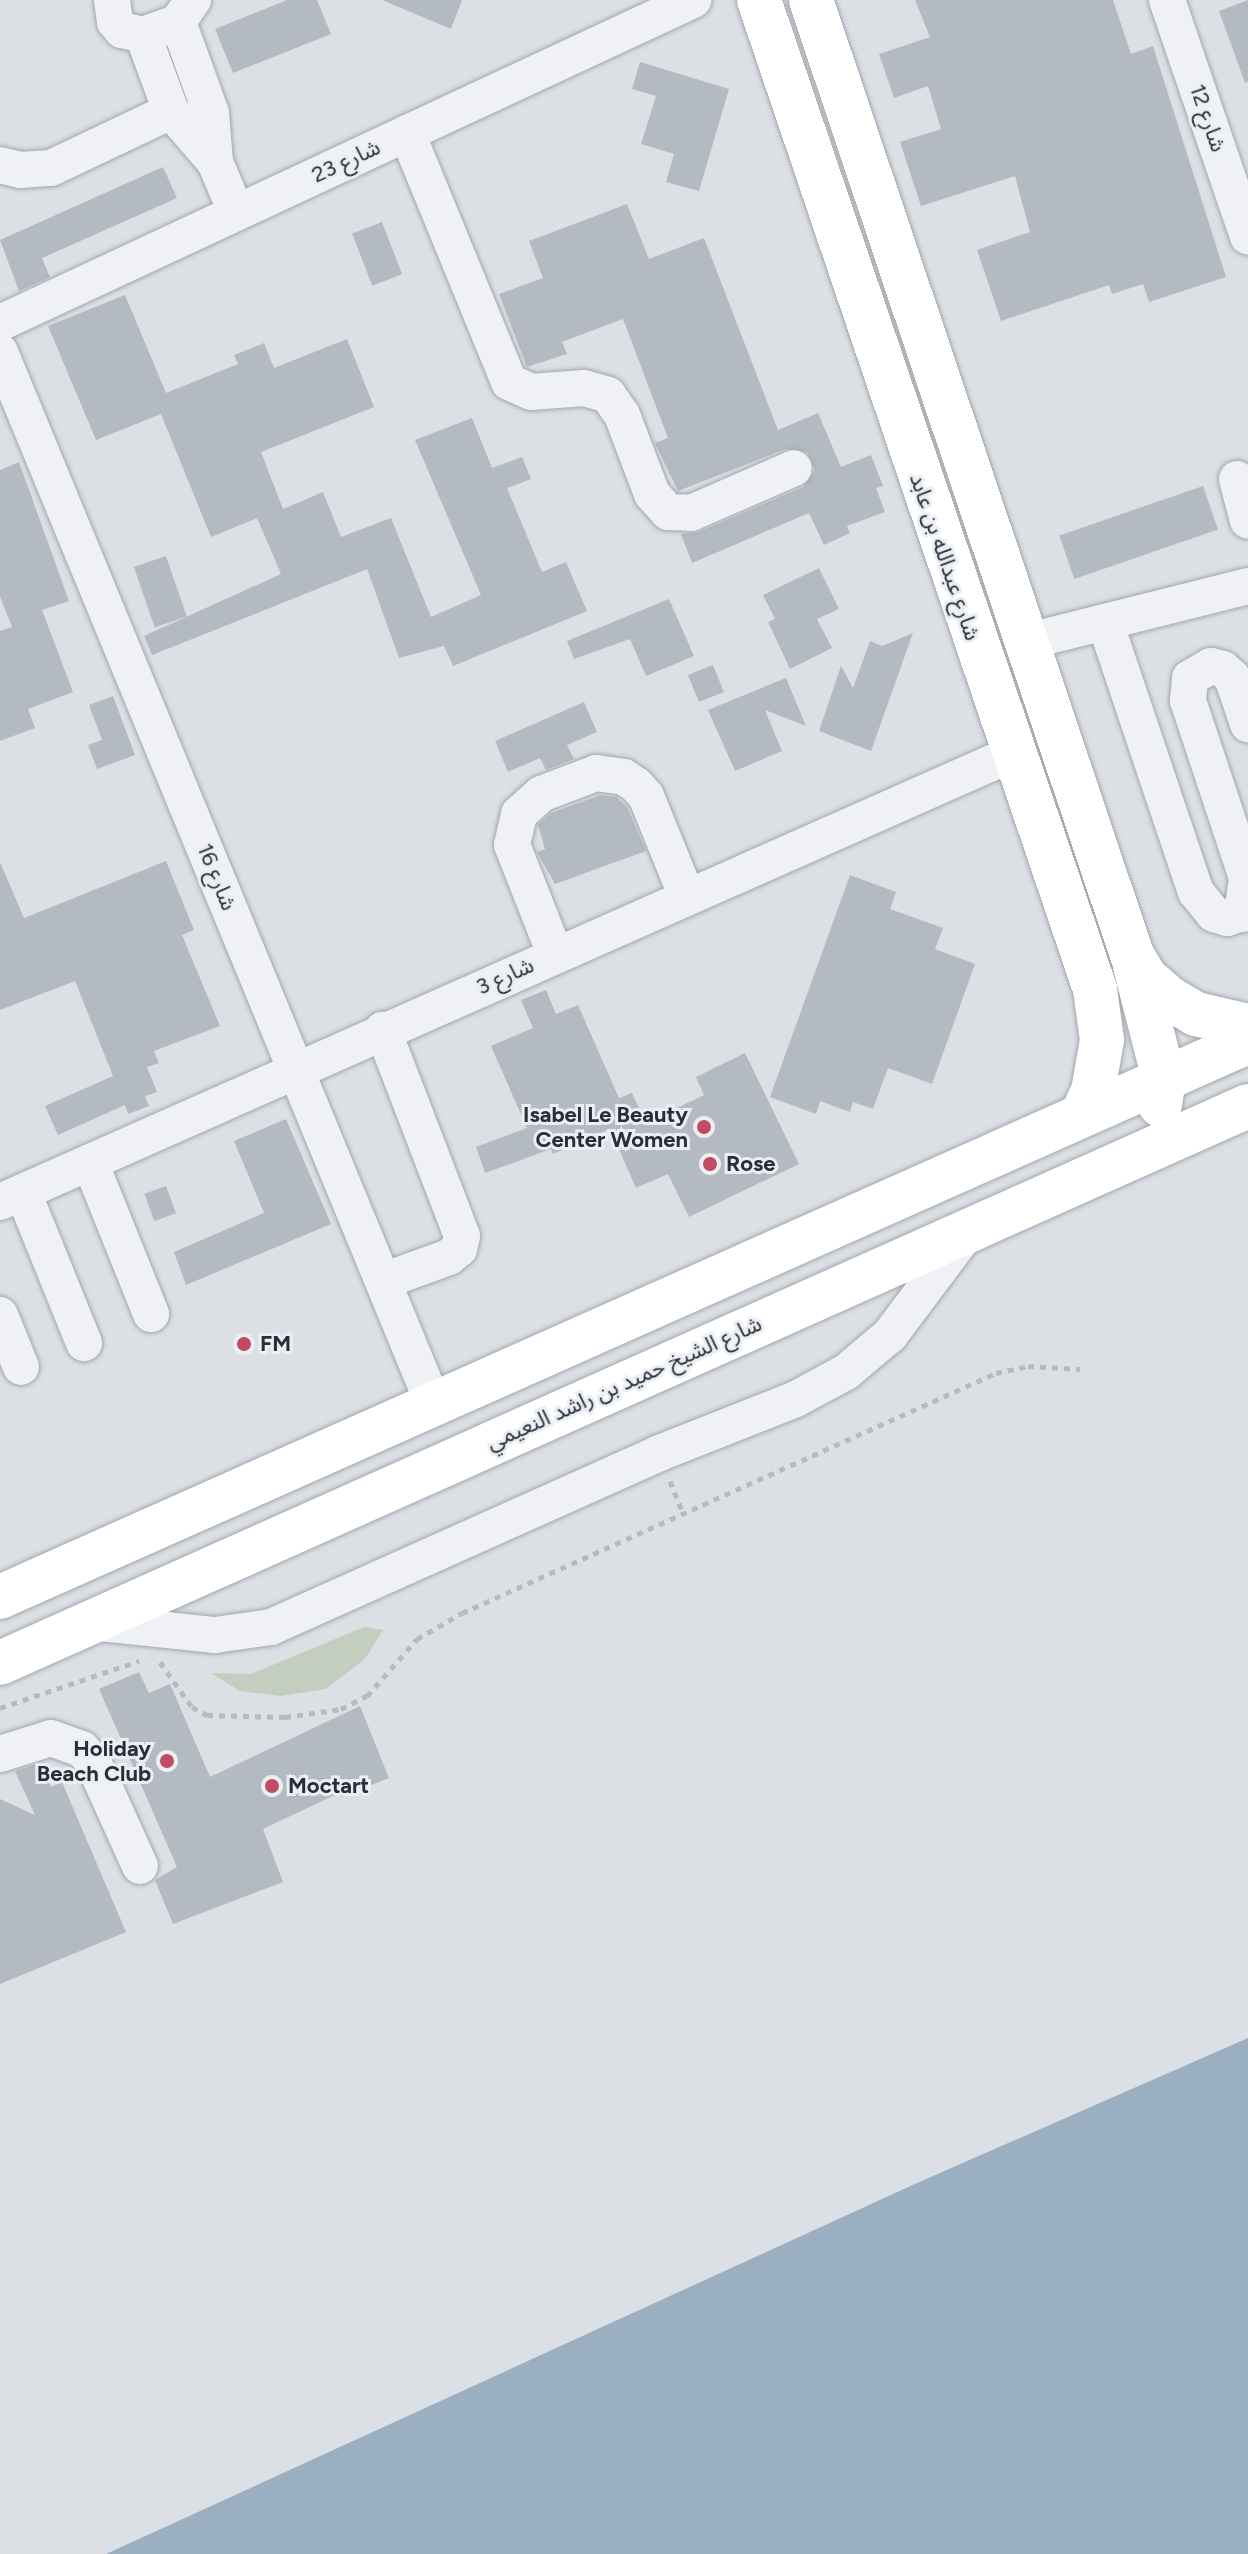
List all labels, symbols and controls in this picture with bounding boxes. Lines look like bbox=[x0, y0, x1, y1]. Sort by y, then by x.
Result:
street label: شارع 12 bbox=[1184, 81, 1232, 155]
street label: شارع 23 bbox=[308, 134, 384, 188]
street label: شارع عبدالله بن عابد bbox=[904, 470, 986, 644]
street label: شارع 16 bbox=[192, 840, 242, 914]
street label: شارع 3 bbox=[472, 952, 538, 1000]
place label: Isabel Le Beauty Center Women bbox=[523, 1101, 688, 1152]
marker: Isabel Le Beauty Center Women bbox=[695, 1118, 713, 1136]
place label: Rose bbox=[726, 1151, 775, 1177]
marker: Rose bbox=[701, 1155, 719, 1173]
street label: شارع الشيخ حميد بن راشد النعيمي bbox=[482, 1310, 766, 1456]
place label: FM bbox=[260, 1331, 291, 1357]
marker: FM bbox=[235, 1335, 253, 1353]
place label: Holiday Beach Club bbox=[37, 1735, 151, 1786]
marker: Holiday Beach Club bbox=[158, 1752, 176, 1770]
place label: Moctart bbox=[288, 1773, 369, 1799]
marker: Moctart bbox=[263, 1777, 281, 1795]

